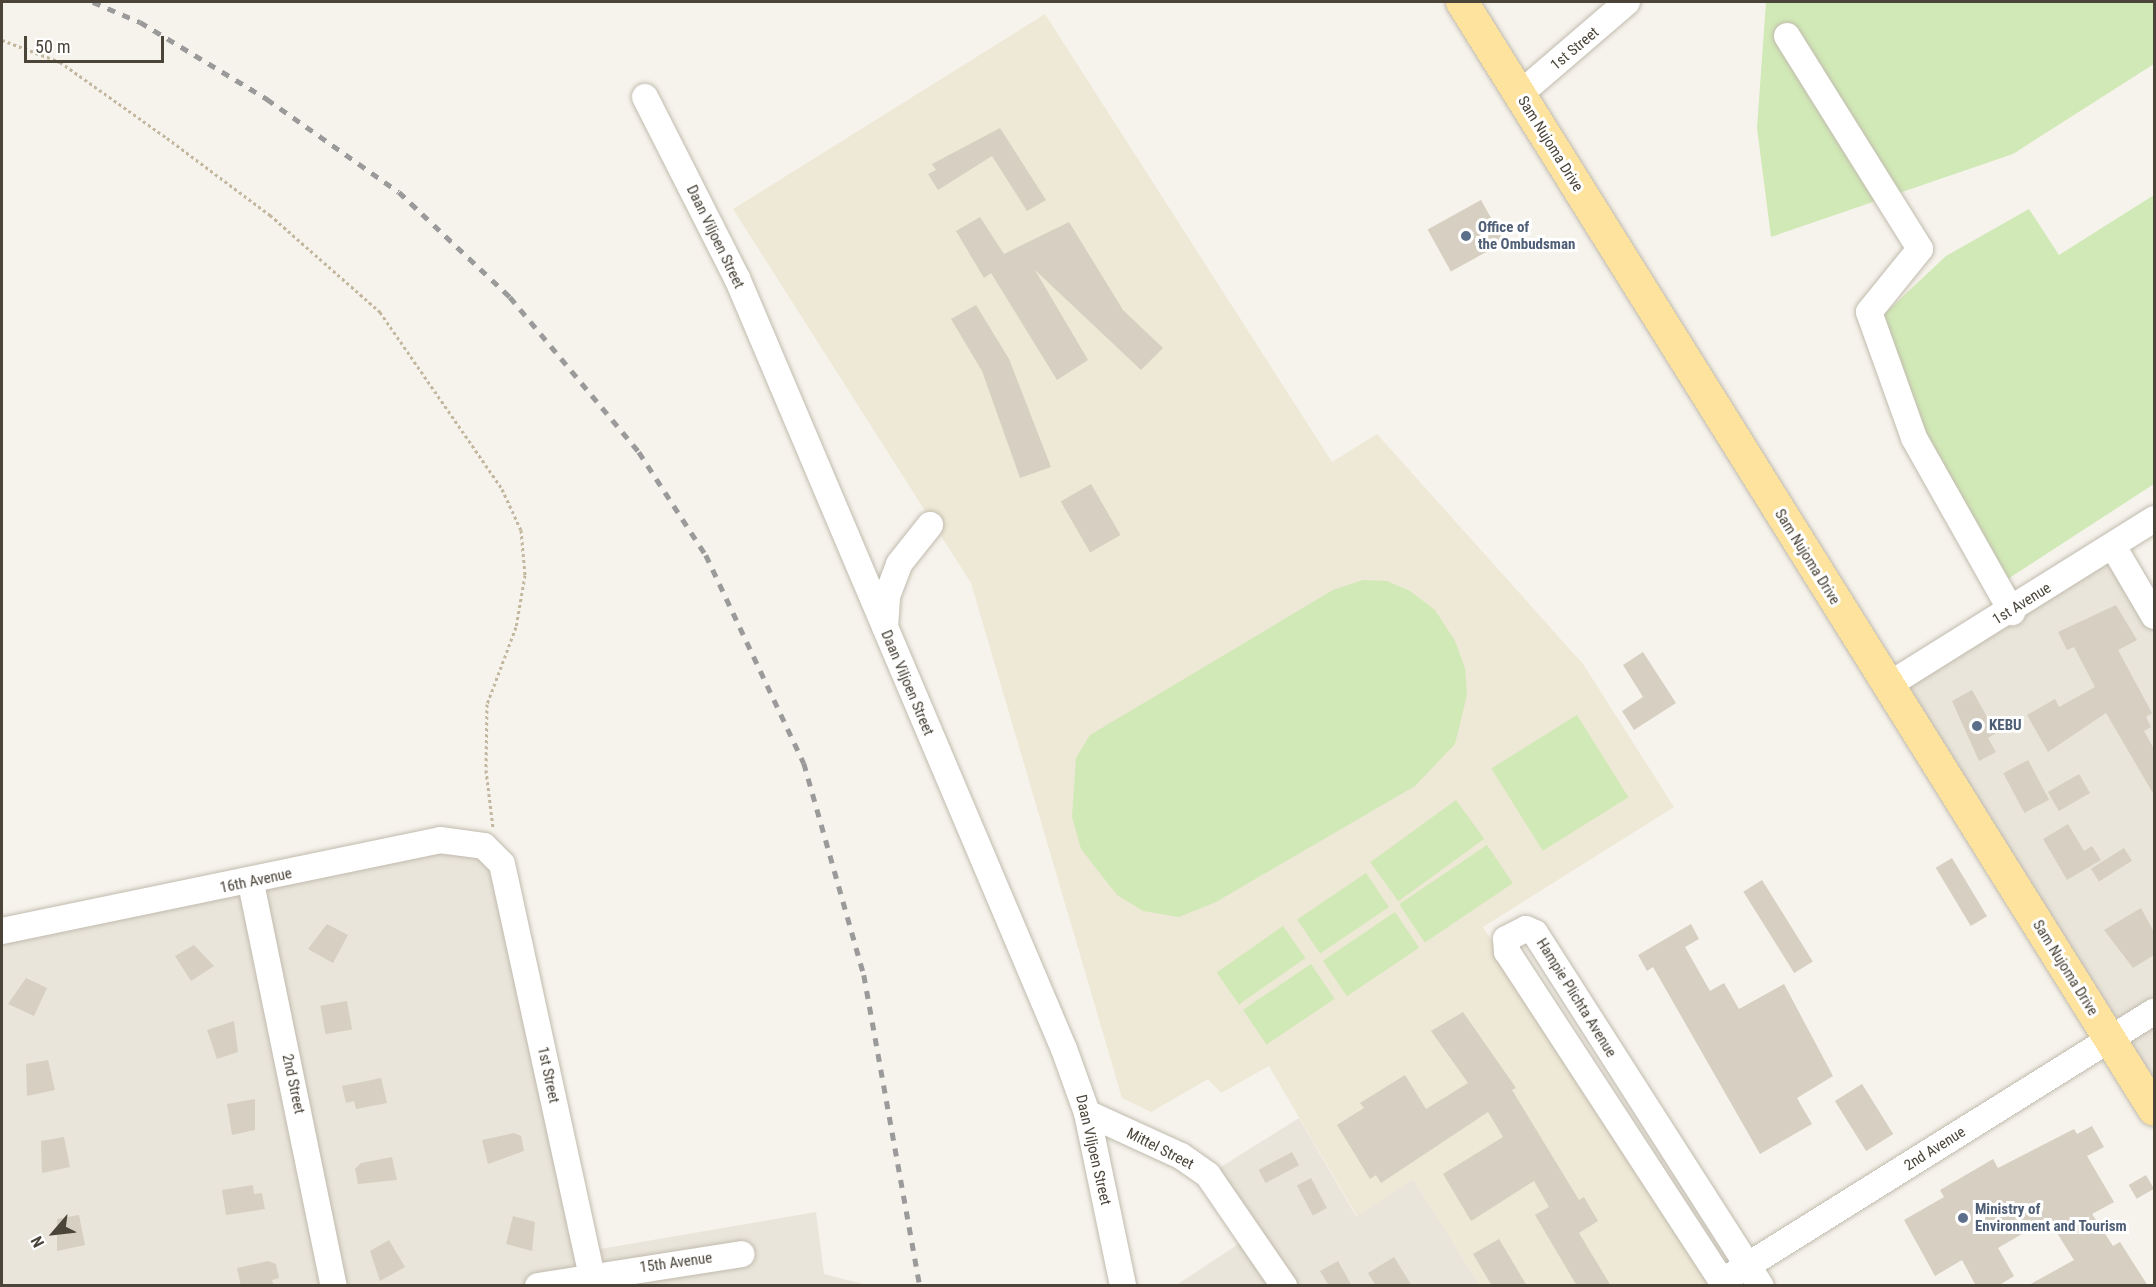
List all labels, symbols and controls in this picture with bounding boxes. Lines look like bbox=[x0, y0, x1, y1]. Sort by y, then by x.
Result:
scale bar bbox=[27, 24, 166, 62]
street label: 1st Street bbox=[1547, 24, 1603, 74]
text: 50 m bbox=[35, 36, 70, 57]
street label: Sam Nujoma Drive bbox=[1513, 93, 1587, 195]
street label: Daan Viljoen Street bbox=[682, 182, 748, 292]
place label: Office of the Ombudsman bbox=[1478, 218, 1575, 253]
marker: Office of the Ombudsman bbox=[1459, 229, 1473, 243]
street label: Sam Nujoma Drive bbox=[1770, 506, 1844, 608]
street label: 1st Avenue bbox=[1990, 579, 2054, 629]
street label: Daan Viljoen Street bbox=[877, 628, 937, 738]
place label: KEBU bbox=[1989, 717, 2022, 735]
marker: KEBU bbox=[1970, 719, 1984, 733]
street label: 16th Avenue bbox=[218, 865, 294, 897]
street label: Sam Nujoma Drive bbox=[2028, 917, 2102, 1019]
street label: Hampie Plichta Avenue bbox=[1532, 935, 1620, 1061]
street label: 1st Street bbox=[533, 1045, 563, 1105]
street label: 2nd Street bbox=[278, 1052, 308, 1116]
street label: Daan Viljoen Street bbox=[1072, 1093, 1114, 1207]
street label: 2nd Avenue bbox=[1901, 1123, 1969, 1175]
street label: Mittel Street bbox=[1124, 1124, 1196, 1174]
place label: Ministry of Environment and Tourism bbox=[1975, 1200, 2127, 1235]
north arrow bbox=[24, 1203, 84, 1263]
marker: Ministry of Environment and Tourism bbox=[1956, 1211, 1970, 1225]
text: N bbox=[27, 1233, 48, 1250]
street label: 15th Avenue bbox=[639, 1249, 713, 1277]

